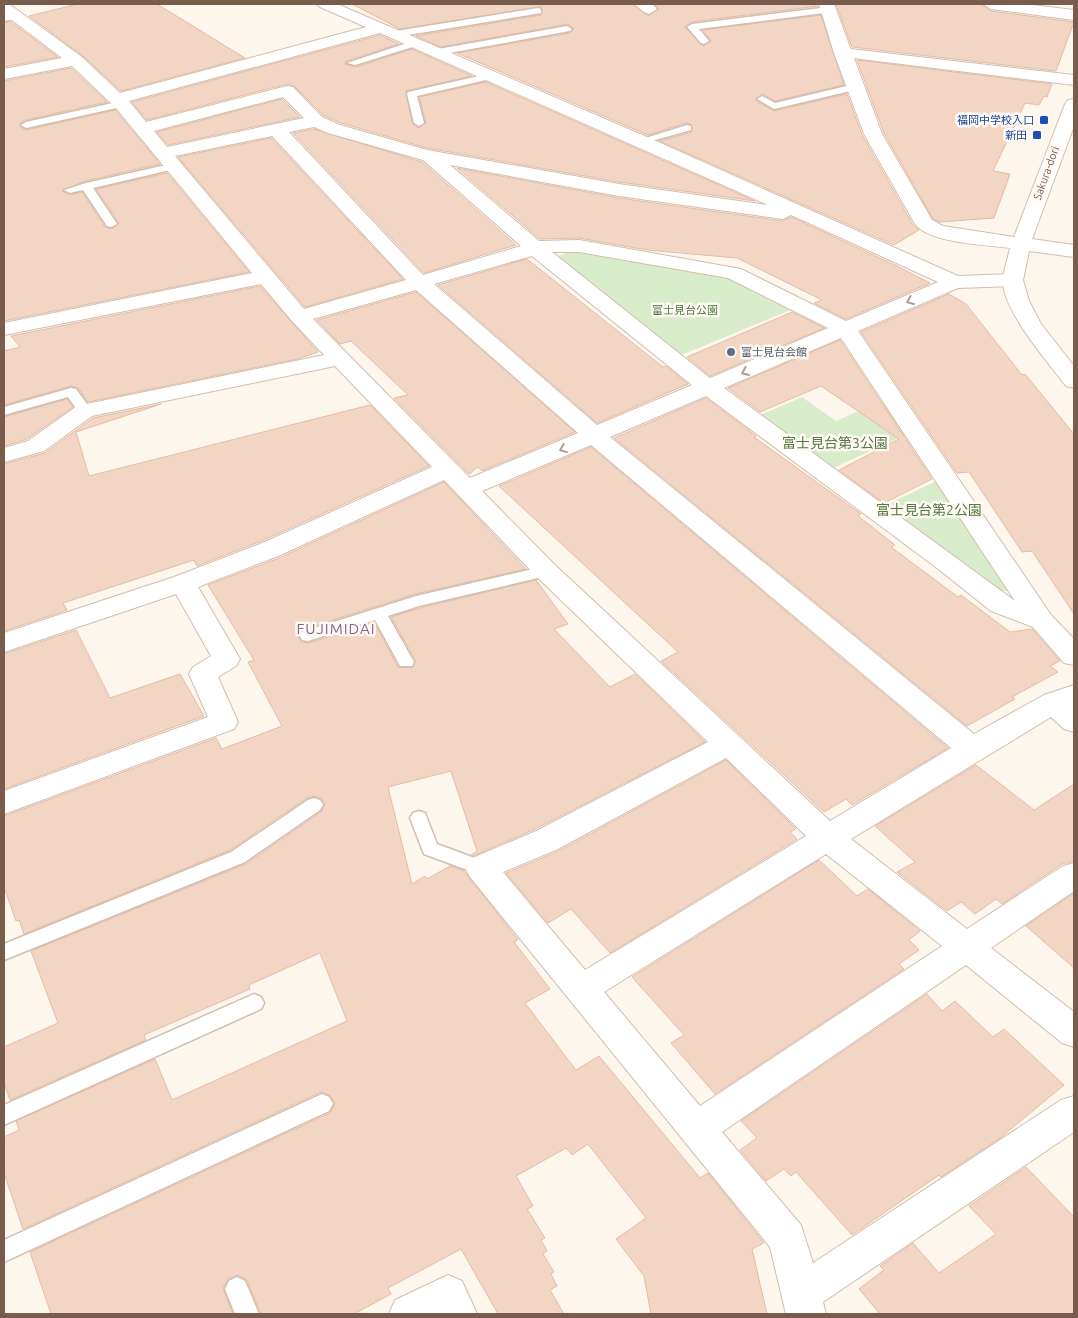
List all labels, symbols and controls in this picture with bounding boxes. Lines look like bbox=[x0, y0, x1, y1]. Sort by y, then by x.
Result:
place label: 福岡中学校入口 bbox=[957, 114, 1034, 126]
marker: 福岡中学校入口 bbox=[1038, 114, 1050, 126]
place label: 新田 bbox=[1005, 129, 1027, 141]
marker: 新田 bbox=[1031, 129, 1043, 141]
street label: Sakura-dori bbox=[1031, 145, 1061, 201]
one-way arrow bbox=[907, 296, 915, 306]
park label: 富士見台公園 bbox=[652, 304, 718, 316]
marker: 富士見台会館 bbox=[725, 346, 737, 358]
place label: 富士見台会館 bbox=[741, 346, 807, 358]
one-way arrow bbox=[741, 365, 750, 376]
park label: 富士見台第3公園 bbox=[782, 435, 888, 451]
one-way arrow bbox=[559, 443, 568, 453]
park label: 富士見台第2公園 bbox=[876, 502, 982, 518]
district label: FUJIMIDAI bbox=[296, 620, 376, 637]

